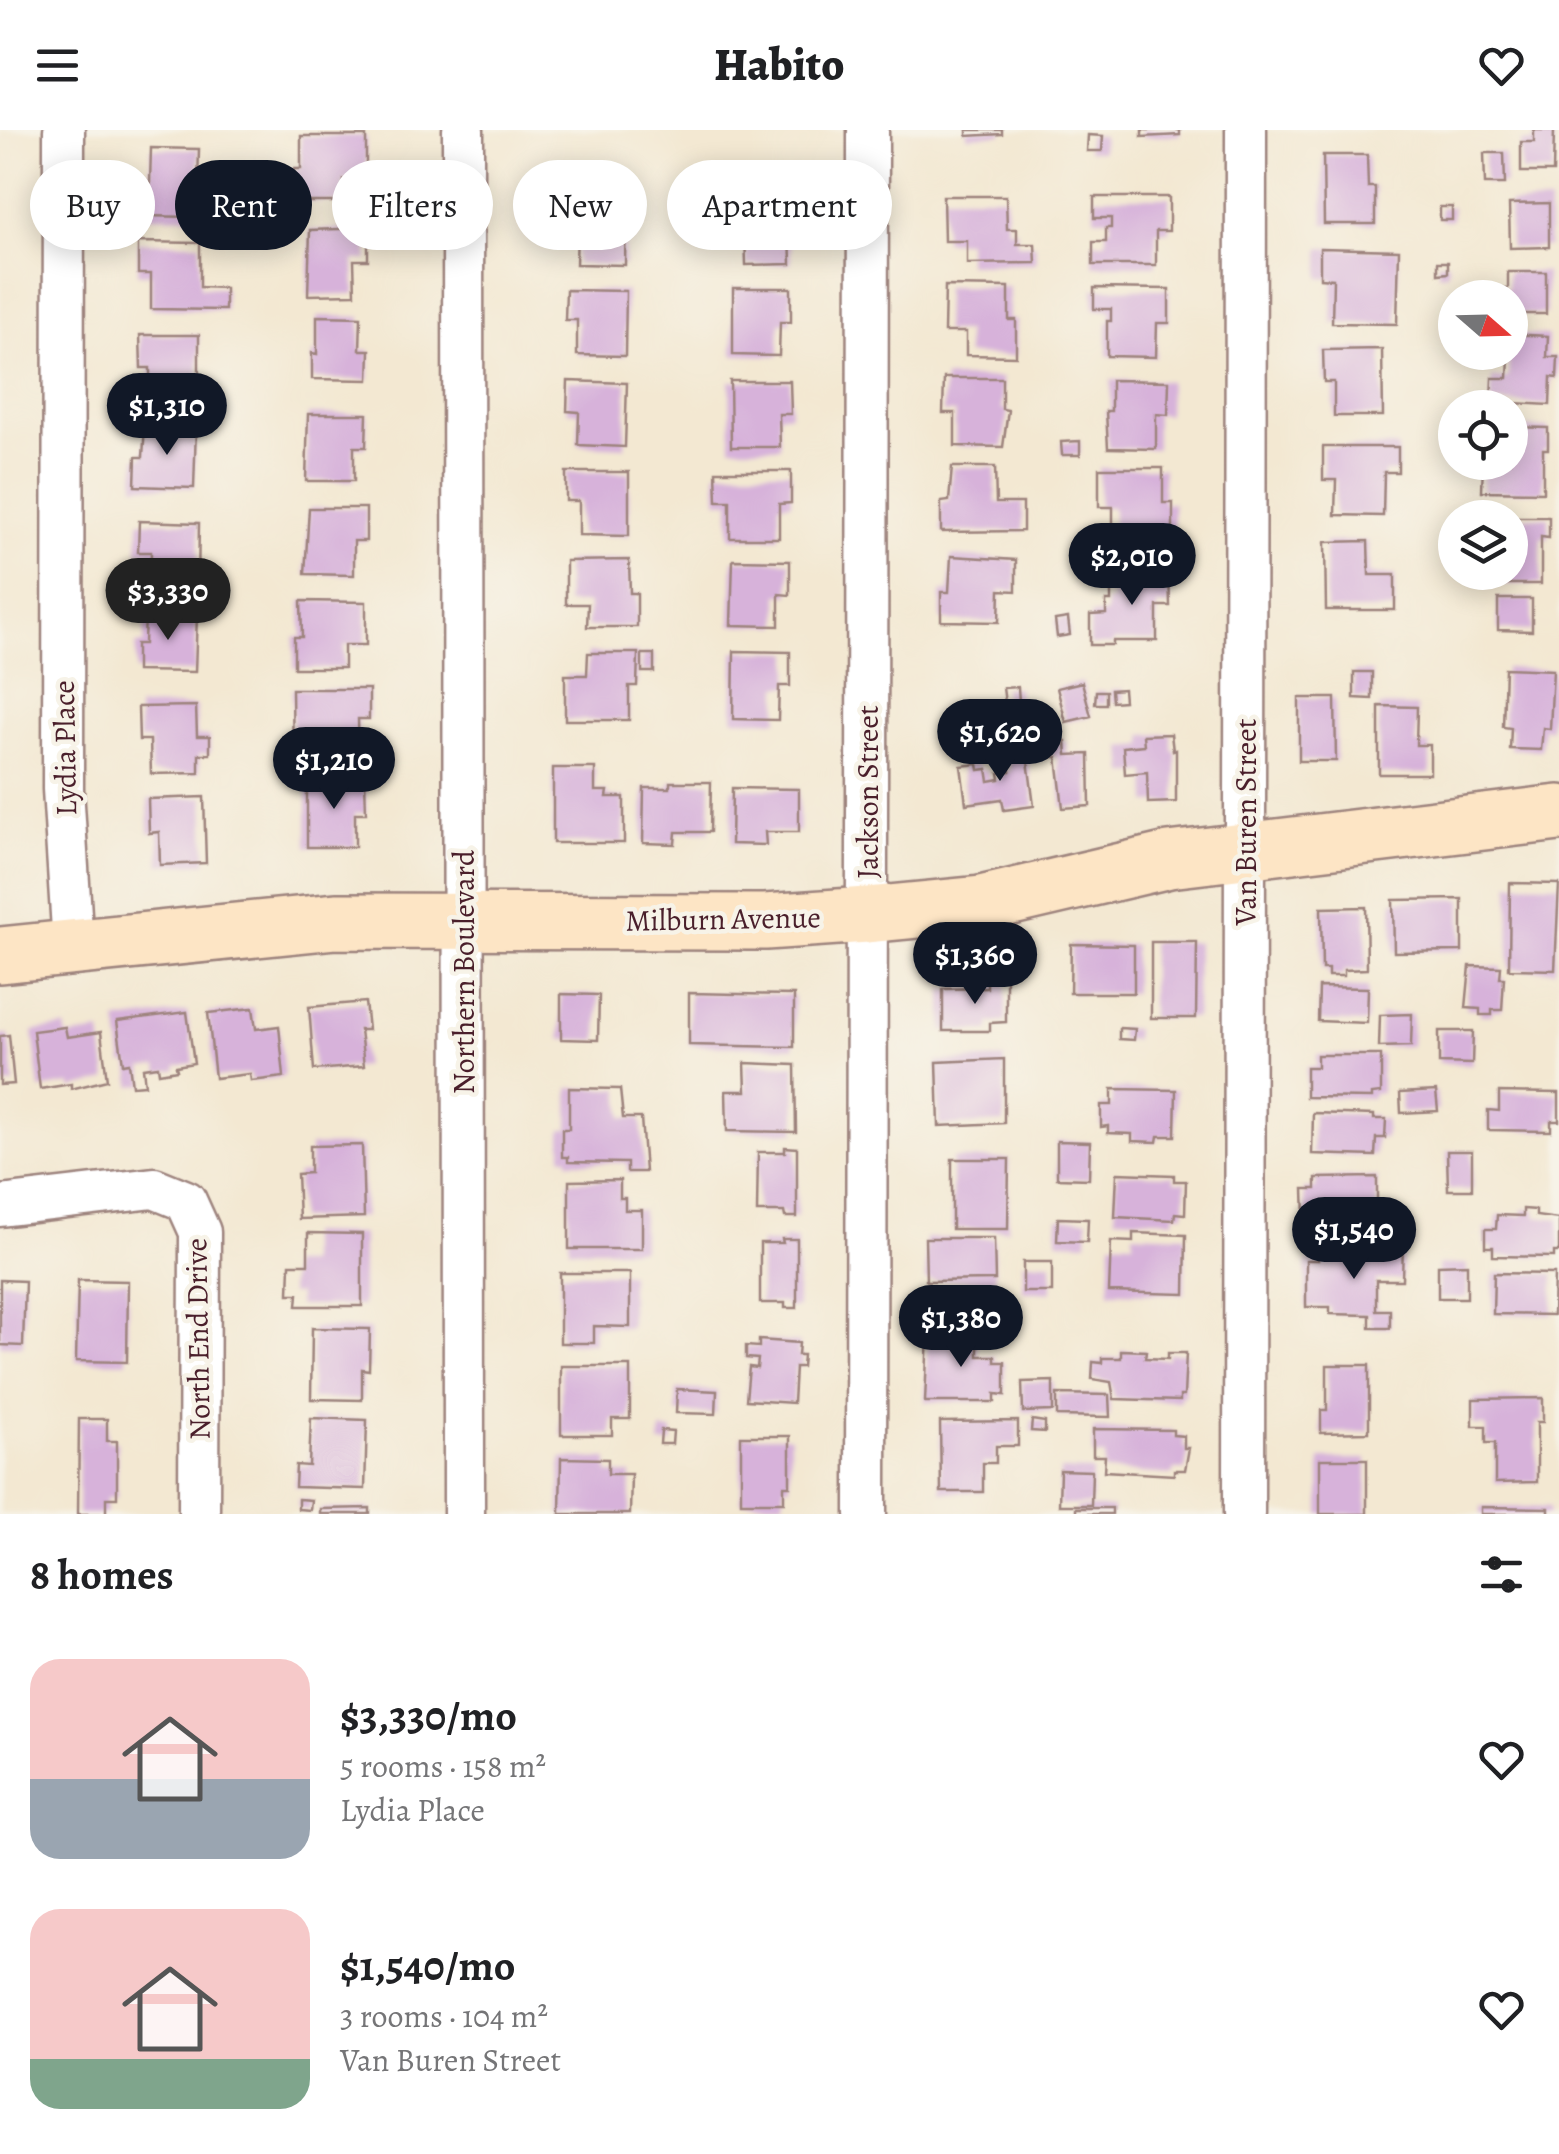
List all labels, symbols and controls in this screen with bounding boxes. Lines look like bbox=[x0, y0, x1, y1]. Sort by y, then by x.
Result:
text: Habito bbox=[714, 34, 845, 96]
icon: menu bbox=[30, 38, 85, 93]
icon: heart bbox=[1474, 38, 1529, 93]
chip: Buy bbox=[30, 160, 155, 250]
chip: Rent bbox=[175, 160, 312, 250]
chip: Filters bbox=[332, 160, 493, 250]
chip: New bbox=[513, 160, 647, 250]
chip: Apartment bbox=[667, 160, 892, 250]
north arrow bbox=[1438, 280, 1528, 370]
map controls bbox=[1438, 280, 1528, 590]
pin: $1,310 bbox=[86, 373, 248, 458]
text: $1,310 bbox=[129, 383, 205, 427]
button: locate bbox=[1438, 390, 1528, 480]
button: layers bbox=[1438, 500, 1528, 590]
pin: $2,010 bbox=[1051, 523, 1213, 608]
text: $2,010 bbox=[1091, 533, 1173, 577]
pin: $3,330 bbox=[87, 558, 249, 643]
text: $3,330 bbox=[128, 568, 208, 612]
street label: Lydia Place bbox=[44, 680, 86, 816]
pin: $1,620 bbox=[919, 699, 1081, 784]
street label: Jackson Street bbox=[848, 705, 888, 879]
text: $1,620 bbox=[959, 709, 1041, 753]
street label: Van Buren Street bbox=[1226, 718, 1266, 927]
pin: $1,210 bbox=[253, 727, 415, 812]
text: $1,210 bbox=[295, 737, 373, 781]
street label: Northern Boulevard bbox=[444, 849, 484, 1094]
street label: Milburn Avenue bbox=[625, 897, 821, 941]
pin: $1,360 bbox=[894, 922, 1056, 1007]
text: $1,360 bbox=[935, 932, 1015, 976]
pin: $1,540 bbox=[1273, 1197, 1435, 1282]
text: $1,540 bbox=[1314, 1207, 1394, 1251]
street label: North End Drive bbox=[176, 1238, 220, 1440]
pin: $1,380 bbox=[880, 1285, 1042, 1370]
text: $1,380 bbox=[921, 1295, 1001, 1339]
text: 8 homes bbox=[30, 1546, 174, 1603]
icon: filters bbox=[1474, 1547, 1529, 1602]
text: $3,330/mo bbox=[340, 1687, 517, 1744]
icon: home bbox=[110, 1699, 230, 1819]
icon: heart bbox=[1474, 1732, 1529, 1787]
text: 5 rooms · 158 m² bbox=[340, 1744, 546, 1788]
text: Lydia Place bbox=[340, 1788, 485, 1832]
text: $1,540/mo bbox=[340, 1937, 515, 1994]
icon: home bbox=[110, 1949, 230, 2069]
icon: heart bbox=[1474, 1982, 1529, 2037]
text: 3 rooms · 104 m² bbox=[340, 1994, 548, 2038]
text: Van Buren Street bbox=[340, 2038, 561, 2082]

